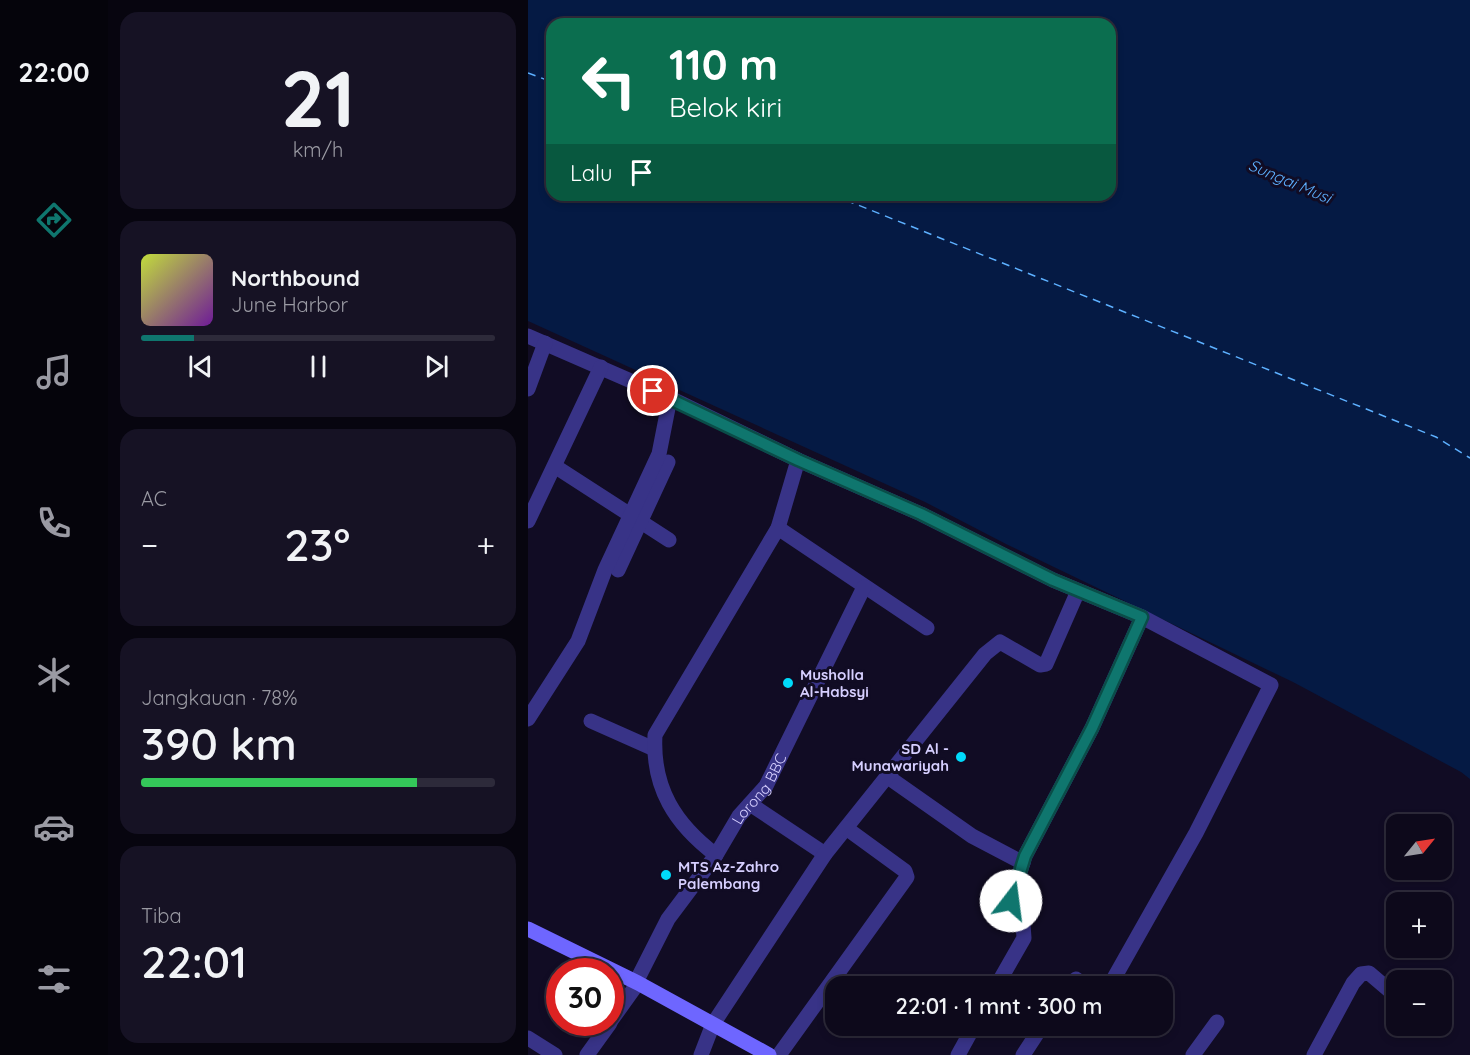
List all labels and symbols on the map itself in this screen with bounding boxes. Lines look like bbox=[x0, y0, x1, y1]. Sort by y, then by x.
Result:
water label: Sungai Musi bbox=[1246, 155, 1336, 208]
pin bbox=[627, 365, 678, 416]
place label: Musholla Al-Habsyi bbox=[800, 665, 869, 701]
marker: Musholla Al-Habsyi bbox=[781, 676, 795, 690]
place label: SD Al - Munawariyah bbox=[852, 739, 949, 775]
street label: Lorong BBC bbox=[727, 750, 790, 827]
marker: SD Al - Munawariyah bbox=[954, 750, 968, 764]
north arrow bbox=[1386, 814, 1452, 880]
place label: MTS Az-Zahro Palembang bbox=[678, 857, 779, 893]
marker: MTS Az-Zahro Palembang bbox=[659, 868, 673, 882]
position arrow bbox=[979, 869, 1043, 933]
speed limit sign: 30 bbox=[546, 958, 624, 1036]

